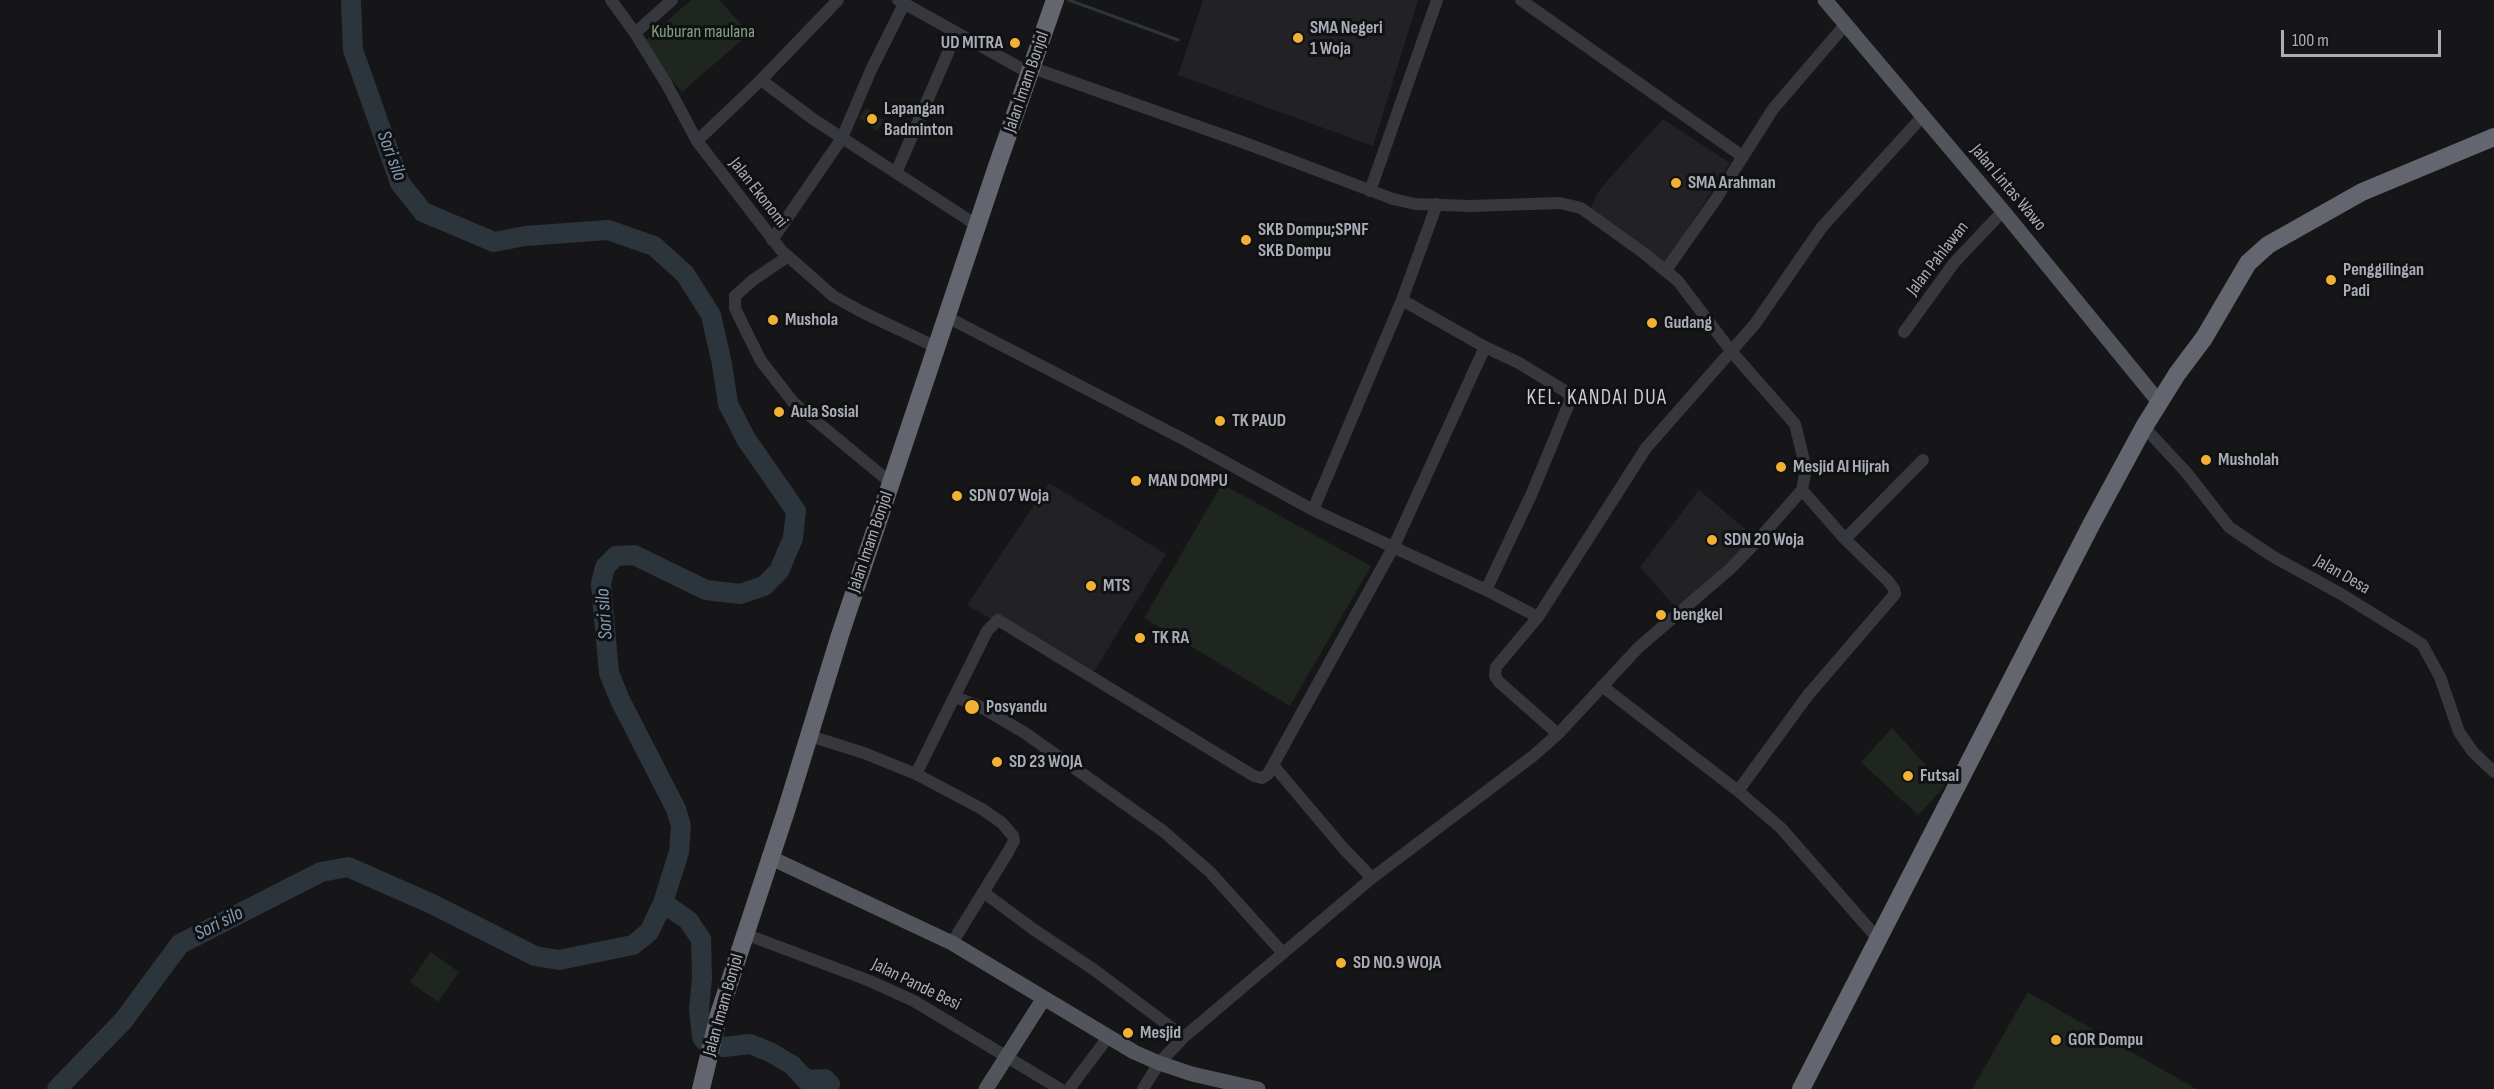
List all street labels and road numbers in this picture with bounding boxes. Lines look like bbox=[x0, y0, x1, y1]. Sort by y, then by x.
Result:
street label: Jalan Imam Bonjol bbox=[1000, 29, 1054, 135]
street label: Jalan Lintas Wawo bbox=[1965, 140, 2051, 236]
street label: Jalan Ekonomi bbox=[724, 154, 792, 232]
street label: Jalan Pahlawan bbox=[1902, 218, 1974, 300]
street label: Jalan Imam Bonjol bbox=[844, 489, 898, 595]
street label: Jalan Desa bbox=[2310, 550, 2374, 600]
street label: Jalan Imam Bonjol bbox=[699, 951, 749, 1059]
street label: Jalan Pande Besi bbox=[868, 954, 964, 1016]

